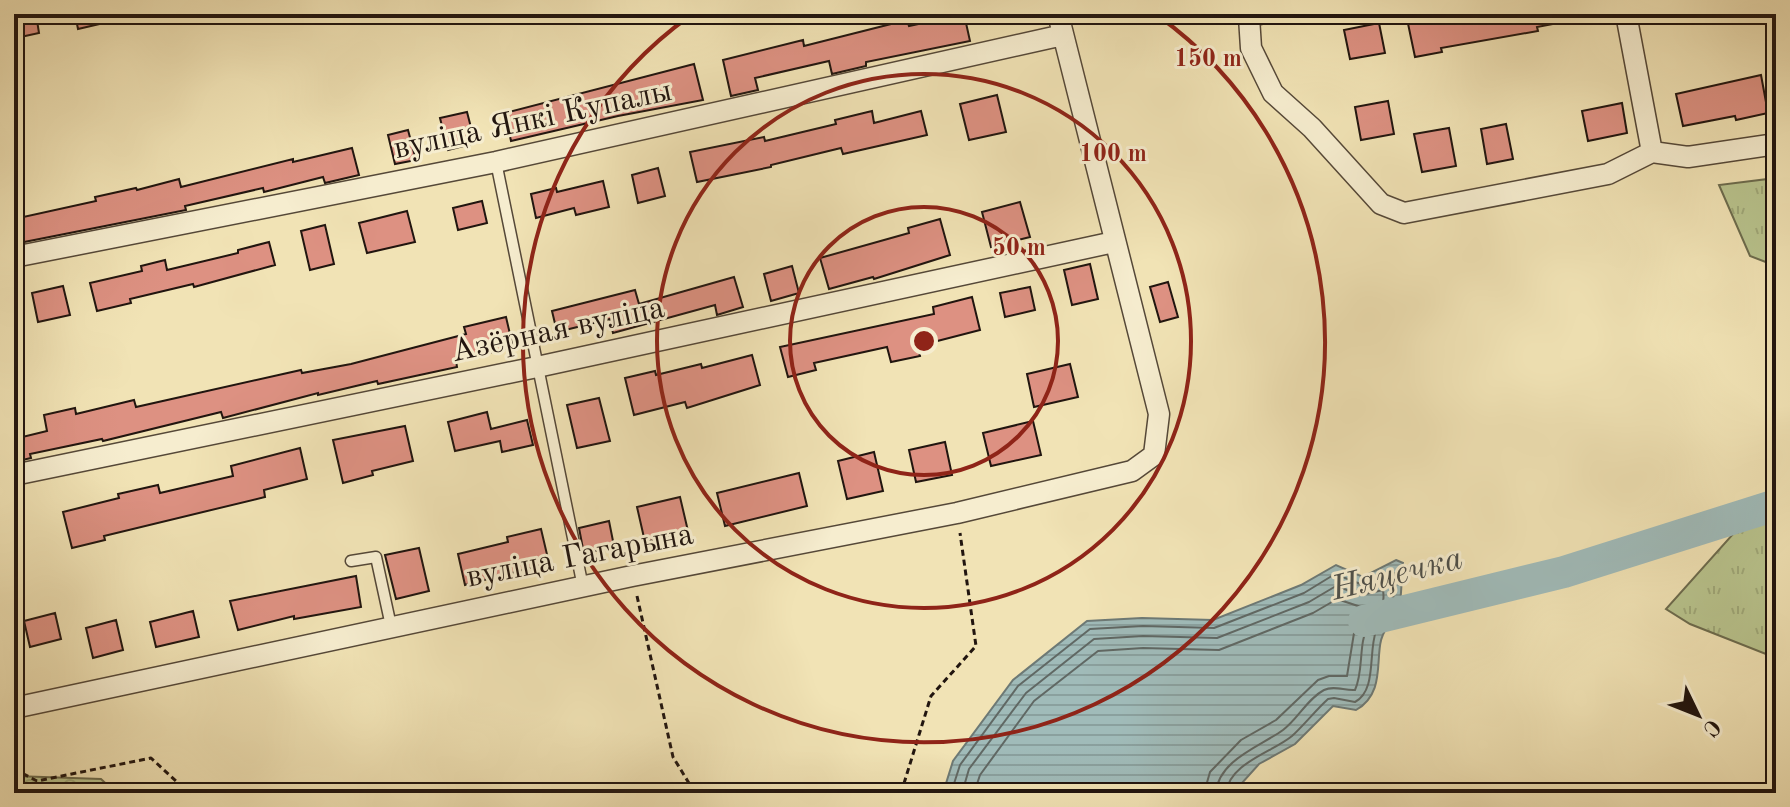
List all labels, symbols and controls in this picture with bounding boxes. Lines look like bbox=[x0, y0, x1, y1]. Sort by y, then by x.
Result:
text: 150 m bbox=[1174, 47, 1242, 72]
street label: вуліца Янкі Купалы bbox=[391, 76, 675, 166]
text: 100 m bbox=[1079, 143, 1147, 167]
text: 50 m bbox=[992, 236, 1046, 261]
street label: Азёрная вуліца bbox=[448, 293, 668, 369]
centre of rings bbox=[910, 327, 938, 355]
street label: вуліца Гагарына bbox=[464, 519, 696, 595]
water label: Няцечка bbox=[1327, 542, 1466, 608]
north arrow bbox=[1658, 675, 1738, 755]
text: С bbox=[1698, 714, 1724, 740]

